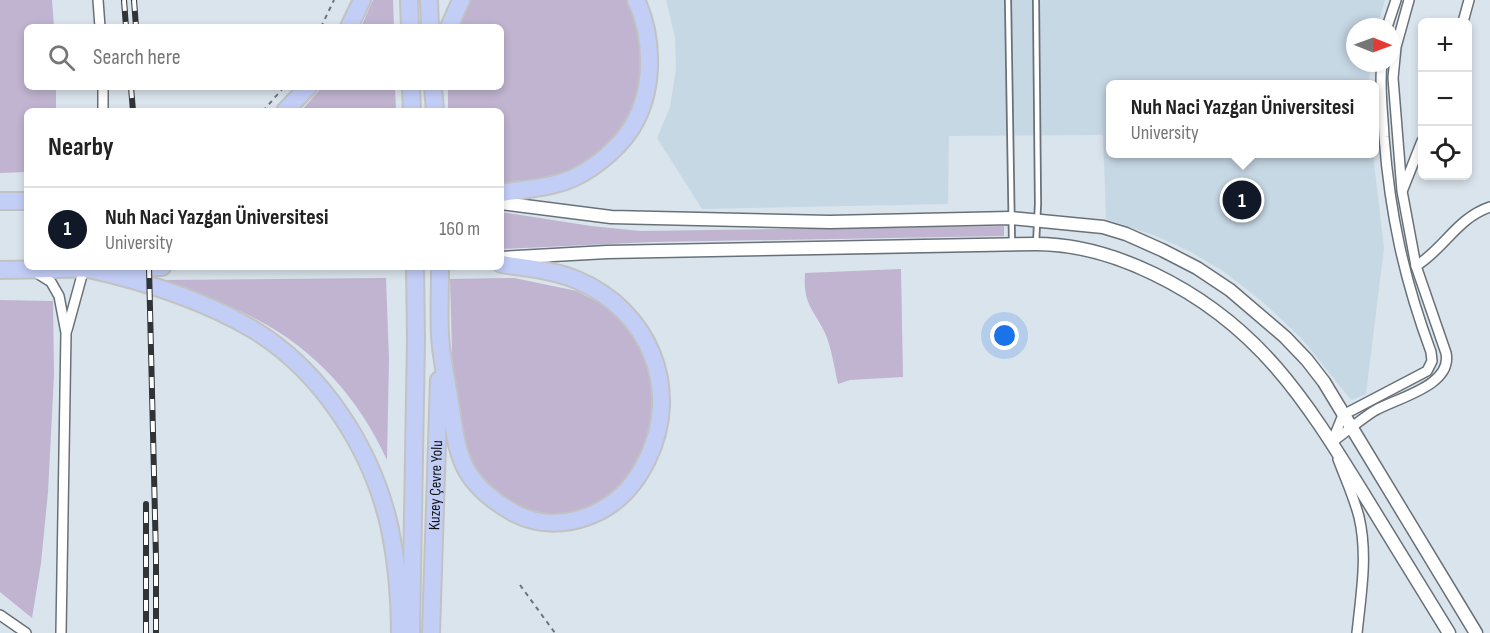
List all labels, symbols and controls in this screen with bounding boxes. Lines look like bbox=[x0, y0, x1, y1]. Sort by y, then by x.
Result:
north arrow bbox=[1346, 18, 1400, 72]
map controls bbox=[1418, 18, 1472, 180]
button: + bbox=[1418, 18, 1472, 72]
search box bbox=[24, 24, 504, 90]
icon: search bbox=[45, 41, 78, 74]
text: Search here bbox=[93, 44, 180, 71]
button: − bbox=[1418, 72, 1472, 126]
popup bbox=[1106, 80, 1379, 158]
text: Nuh Naci Yazgan Üniversitesi bbox=[1131, 94, 1354, 121]
text: University bbox=[1131, 121, 1199, 145]
button: locate bbox=[1418, 126, 1472, 180]
text: Nearby bbox=[48, 132, 114, 163]
pin: 1 bbox=[1222, 178, 1262, 222]
text: Nuh Naci Yazgan Üniversitesi bbox=[105, 204, 328, 231]
text: 1 bbox=[64, 217, 71, 241]
text: 160 m bbox=[439, 217, 480, 241]
text: University bbox=[105, 231, 173, 255]
your location bbox=[990, 321, 1019, 350]
street label: Kuzey Çevre Yolu bbox=[425, 440, 447, 530]

